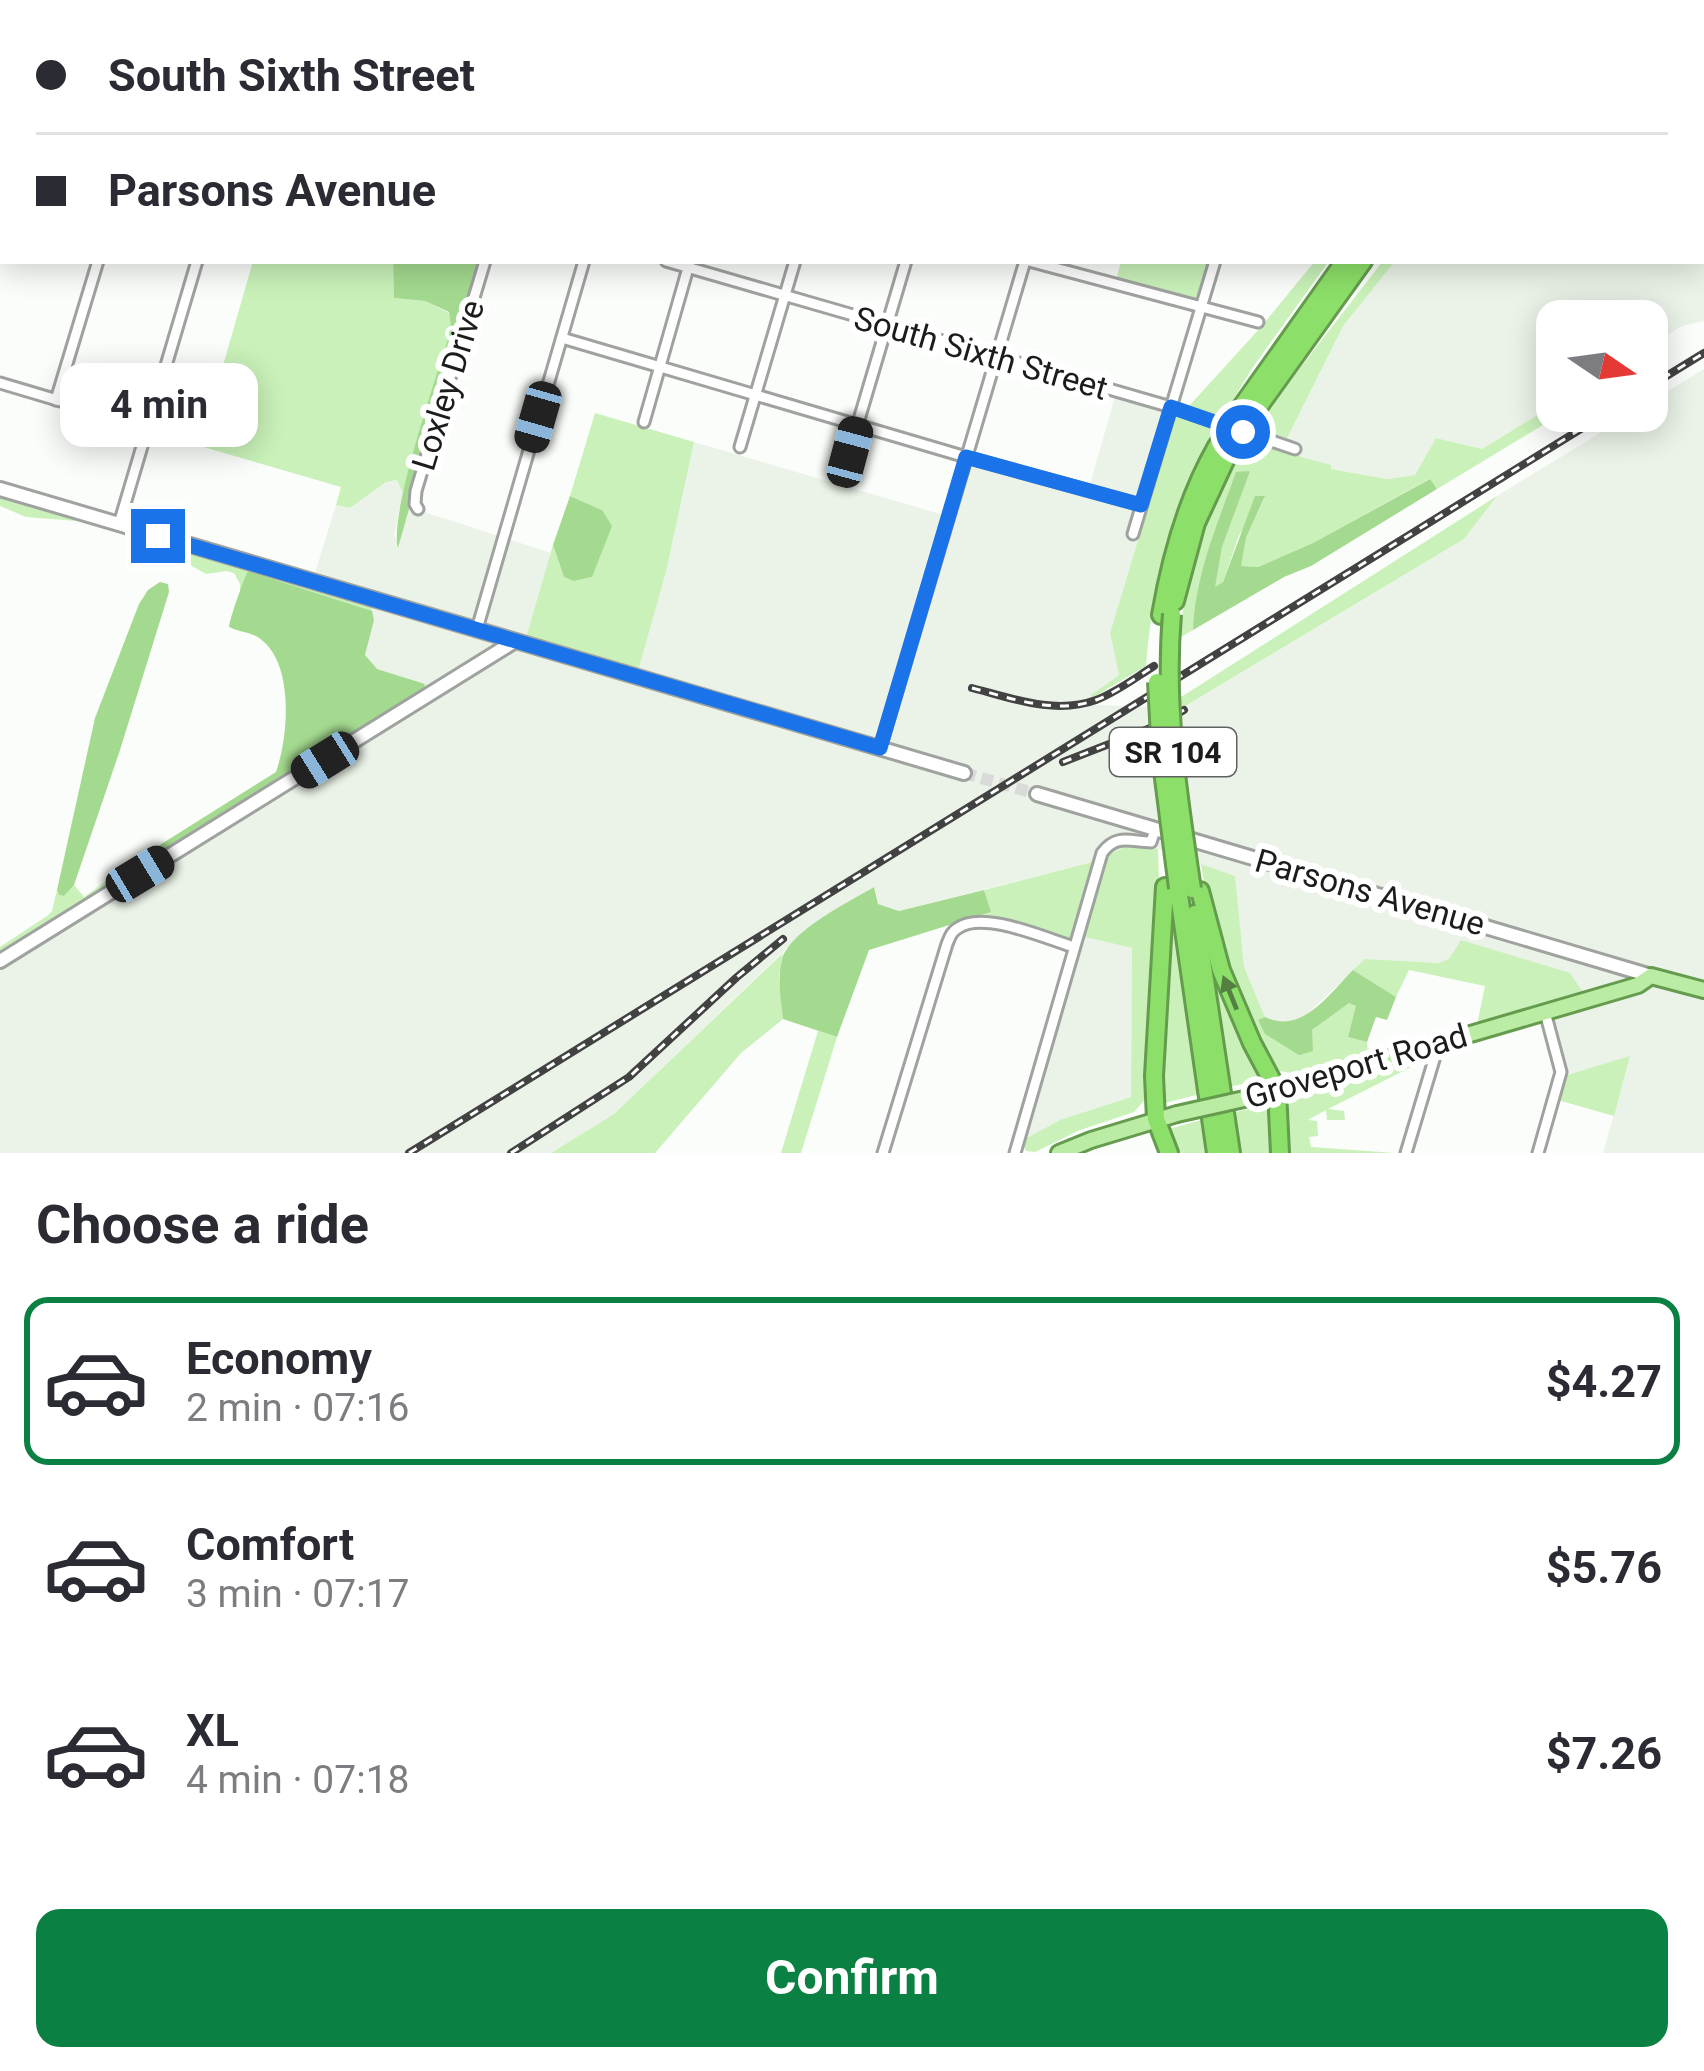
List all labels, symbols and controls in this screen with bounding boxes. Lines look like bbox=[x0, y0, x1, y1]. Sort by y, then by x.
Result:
text: South Sixth Street bbox=[108, 49, 475, 102]
text: Parsons Avenue bbox=[108, 164, 436, 217]
street label: Loxley Drive bbox=[404, 295, 492, 475]
street label: South Sixth Street bbox=[850, 298, 1112, 408]
north arrow bbox=[1536, 300, 1668, 432]
map controls bbox=[1536, 300, 1668, 432]
callout: 4 min bbox=[59, 362, 257, 446]
car bbox=[511, 377, 565, 457]
text: 4 min bbox=[110, 382, 208, 428]
route start bbox=[1216, 405, 1270, 459]
car bbox=[823, 413, 877, 491]
route end bbox=[131, 509, 185, 563]
car bbox=[285, 726, 365, 794]
road number: SR 104 bbox=[1110, 728, 1236, 776]
car bbox=[100, 840, 180, 908]
street label: Parsons Avenue bbox=[1251, 841, 1489, 943]
one-way arrow bbox=[1220, 975, 1239, 1011]
street label: Groveport Road bbox=[1240, 1016, 1472, 1116]
text: Choose a ride bbox=[36, 1193, 369, 1256]
icon: car bbox=[42, 1327, 150, 1435]
text: Economy bbox=[186, 1332, 372, 1385]
text: $4.27 bbox=[1546, 1355, 1662, 1408]
text: 2 min · 07:16 bbox=[186, 1385, 409, 1431]
icon: car bbox=[42, 1513, 150, 1621]
text: Comfort bbox=[186, 1518, 354, 1571]
text: $5.76 bbox=[1546, 1541, 1662, 1594]
text: 3 min · 07:17 bbox=[186, 1571, 409, 1617]
icon: car bbox=[42, 1699, 150, 1807]
text: XL bbox=[186, 1704, 239, 1757]
text: $7.26 bbox=[1546, 1727, 1662, 1780]
text: 4 min · 07:18 bbox=[186, 1757, 409, 1803]
button: Confirm bbox=[36, 1909, 1668, 2047]

